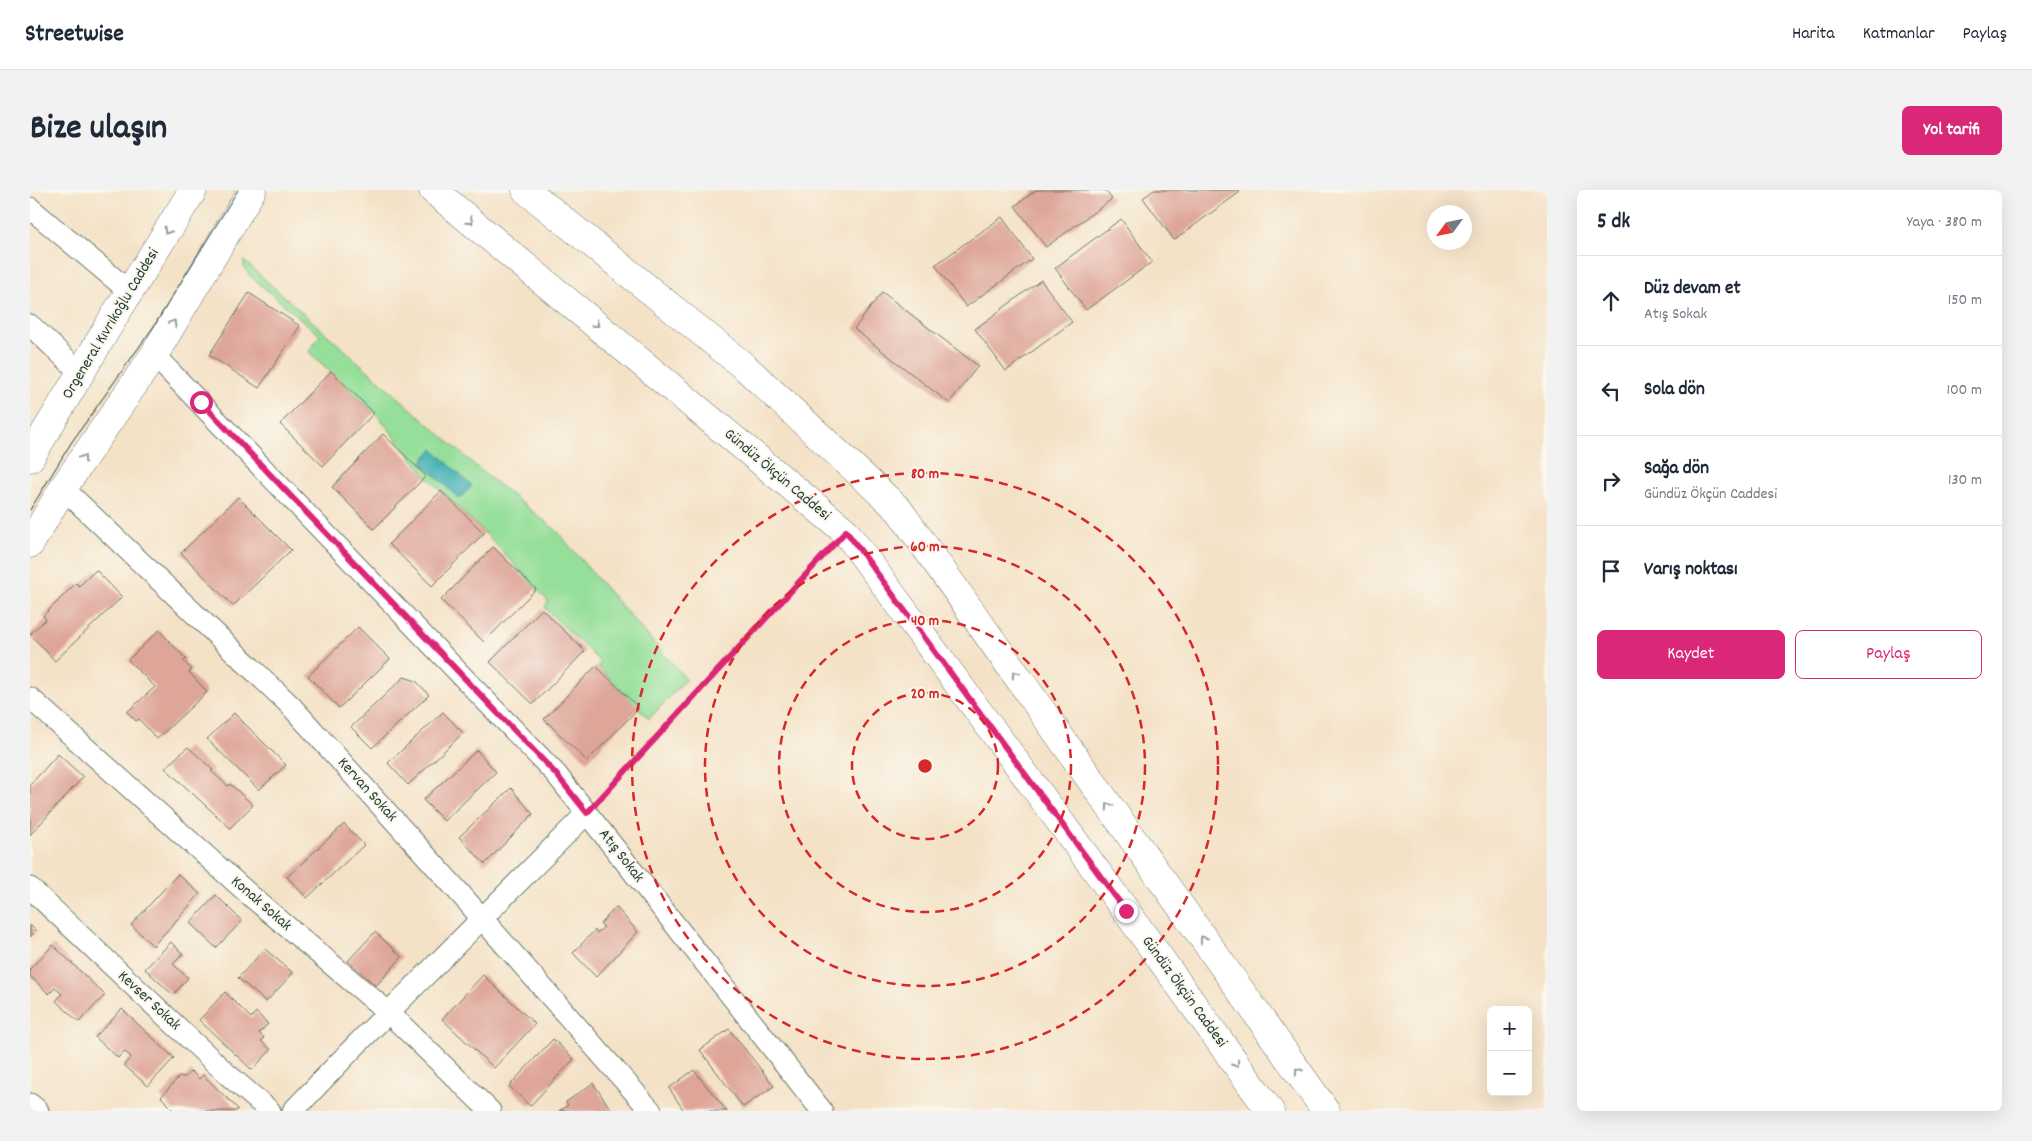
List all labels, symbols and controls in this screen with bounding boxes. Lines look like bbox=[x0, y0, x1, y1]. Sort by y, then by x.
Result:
text: Streetwise bbox=[25, 18, 124, 52]
text: Harita bbox=[1792, 22, 1835, 47]
text: Katmanlar bbox=[1863, 22, 1935, 47]
text: Paylaş bbox=[1963, 22, 2007, 47]
text: Bize ulaşın bbox=[30, 105, 167, 155]
button: Yol tarifi bbox=[1902, 106, 2002, 155]
north arrow bbox=[1427, 205, 1472, 250]
text: 5 dk bbox=[1597, 208, 1630, 238]
text: Yaya · 380 m bbox=[1907, 211, 1982, 234]
one-way arrow bbox=[465, 215, 474, 224]
one-way arrow bbox=[164, 226, 173, 235]
street label: Orgeneral Kıvrıkoğlu Caddesi bbox=[57, 244, 165, 404]
text: Düz devam et bbox=[1644, 276, 1740, 303]
icon: ahead bbox=[1597, 287, 1625, 315]
text: 150 m bbox=[1948, 289, 1982, 312]
text: Atış Sokak bbox=[1644, 303, 1707, 326]
one-way arrow bbox=[167, 319, 177, 328]
one-way arrow bbox=[590, 319, 599, 328]
icon: left bbox=[1597, 377, 1625, 405]
text: Sola dön bbox=[1644, 377, 1705, 404]
text: 100 m bbox=[1946, 379, 1982, 402]
route start bbox=[190, 391, 213, 414]
street label: Gündüz Ökçün Caddesi bbox=[719, 423, 835, 527]
one-way arrow bbox=[77, 454, 87, 463]
text: Sağa dön bbox=[1644, 456, 1709, 483]
text: 80 m bbox=[911, 464, 939, 486]
icon: right bbox=[1597, 467, 1625, 495]
text: 130 m bbox=[1948, 469, 1982, 492]
text: Gündüz Ökçün Caddesi bbox=[1644, 483, 1777, 506]
text: 60 m bbox=[910, 537, 940, 559]
icon: arrive bbox=[1597, 557, 1625, 585]
text: Varış noktası bbox=[1644, 557, 1738, 584]
text: 40 m bbox=[911, 611, 939, 633]
button: Kaydet bbox=[1597, 630, 1785, 679]
button: Paylaş bbox=[1795, 630, 1982, 679]
one-way arrow bbox=[1012, 670, 1021, 680]
text: 20 m bbox=[911, 684, 939, 706]
street label: Kervan Sokak bbox=[332, 752, 402, 828]
centre of rings bbox=[916, 757, 934, 775]
one-way arrow bbox=[1106, 802, 1115, 812]
street label: Atış Sokak bbox=[593, 824, 649, 888]
street label: Konak Sokak bbox=[225, 871, 297, 937]
route end bbox=[1115, 900, 1138, 923]
street label: Gündüz Ökçün Caddesi bbox=[1136, 931, 1233, 1053]
one-way arrow bbox=[1201, 936, 1209, 945]
street label: Kevser Sokak bbox=[112, 966, 186, 1036]
map controls bbox=[1487, 1006, 1532, 1096]
button: + bbox=[1487, 1006, 1532, 1051]
button: − bbox=[1487, 1051, 1532, 1096]
one-way arrow bbox=[1230, 1058, 1239, 1068]
one-way arrow bbox=[1295, 1068, 1303, 1077]

